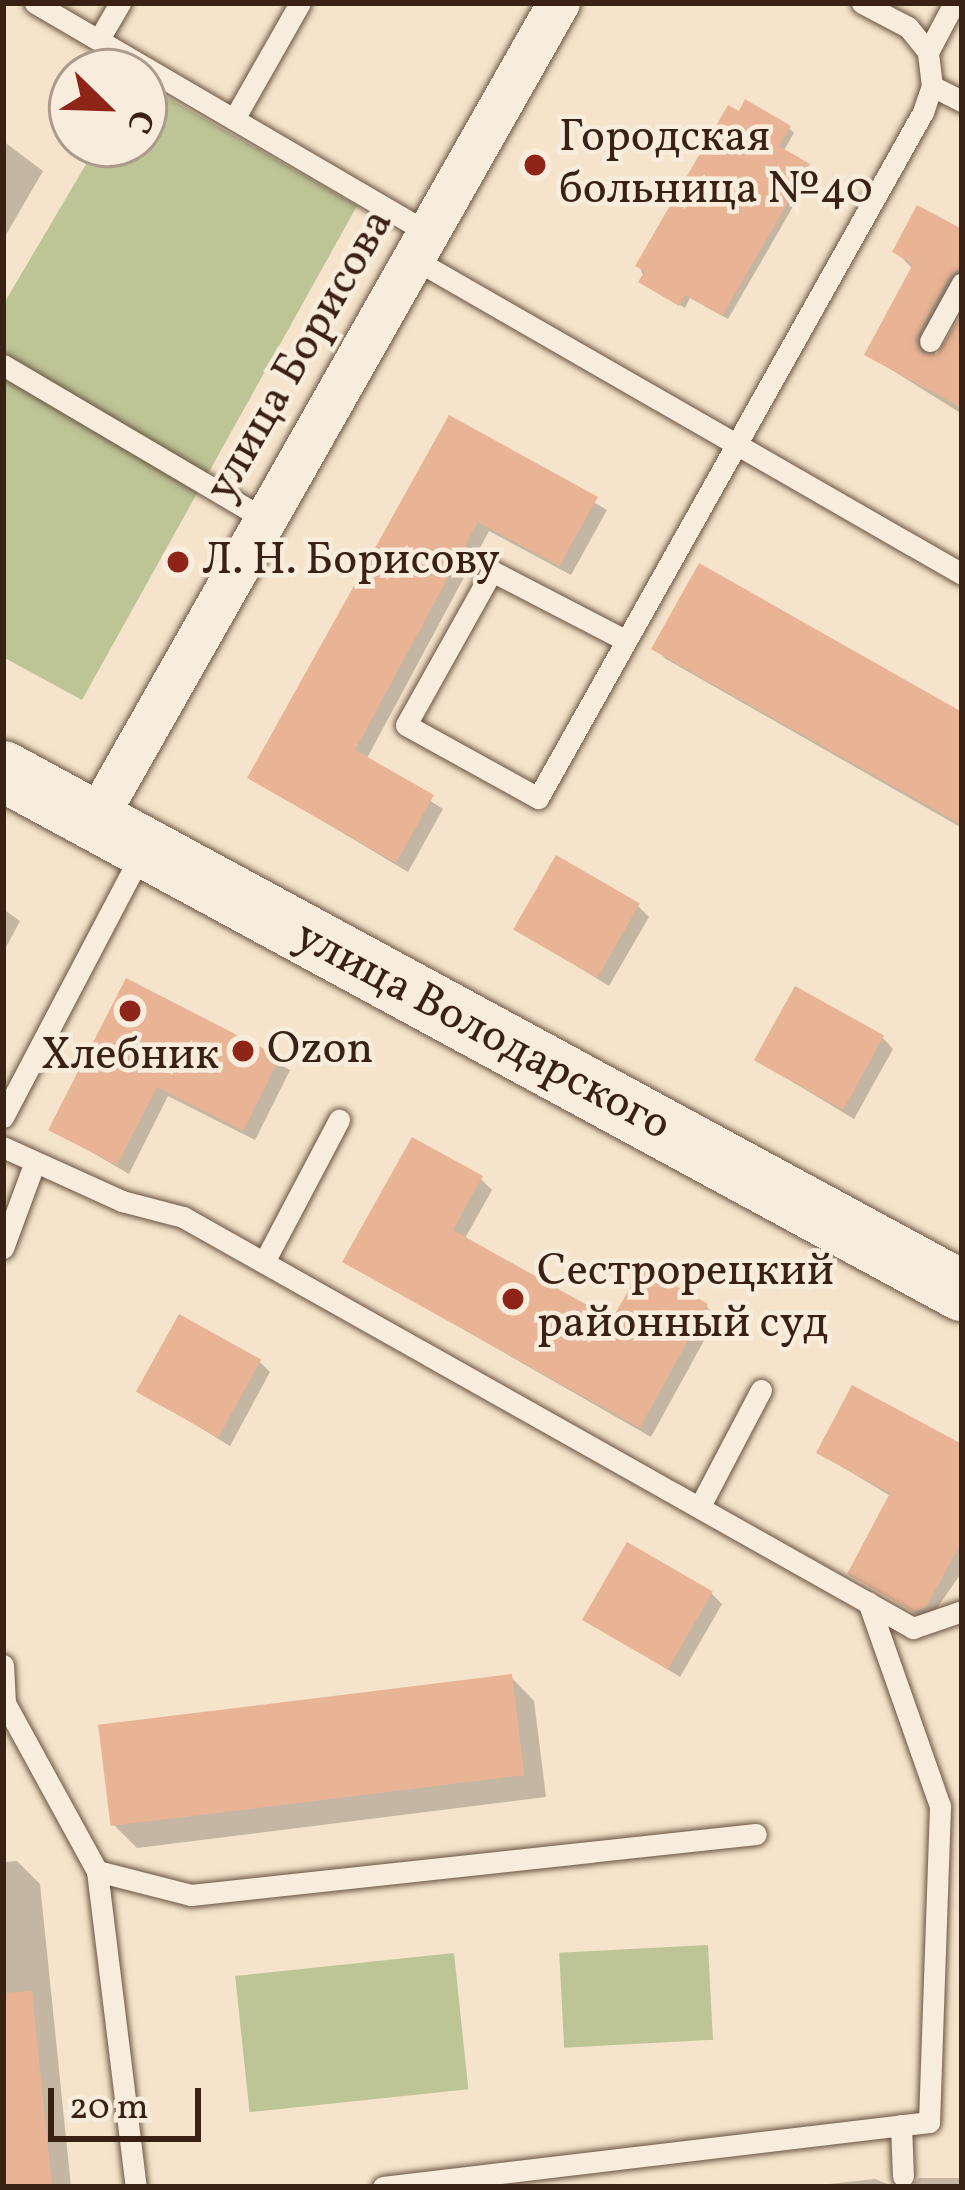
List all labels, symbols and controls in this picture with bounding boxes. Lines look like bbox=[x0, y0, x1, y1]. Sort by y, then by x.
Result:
north arrow bbox=[48, 48, 168, 168]
text: С bbox=[113, 102, 164, 140]
place label: Городская больница №40 bbox=[559, 112, 873, 218]
marker: Городская больница №40 bbox=[522, 152, 548, 178]
street label: улица Борисова bbox=[196, 200, 406, 512]
place label: Л. Н. Борисову bbox=[202, 535, 500, 589]
marker: Л. Н. Борисову bbox=[165, 549, 191, 575]
street label: улица Володарского bbox=[285, 910, 679, 1154]
marker: Хлебник bbox=[117, 998, 143, 1024]
place label: Ozon bbox=[267, 1024, 373, 1078]
place label: Хлебник bbox=[41, 1030, 219, 1084]
marker: Ozon bbox=[230, 1038, 256, 1064]
place label: Сестрорецкий районный суд bbox=[537, 1246, 834, 1352]
marker: Сестрорецкий районный суд bbox=[500, 1286, 526, 1312]
scale bar bbox=[54, 2064, 207, 2138]
text: 20 m bbox=[69, 2084, 149, 2134]

